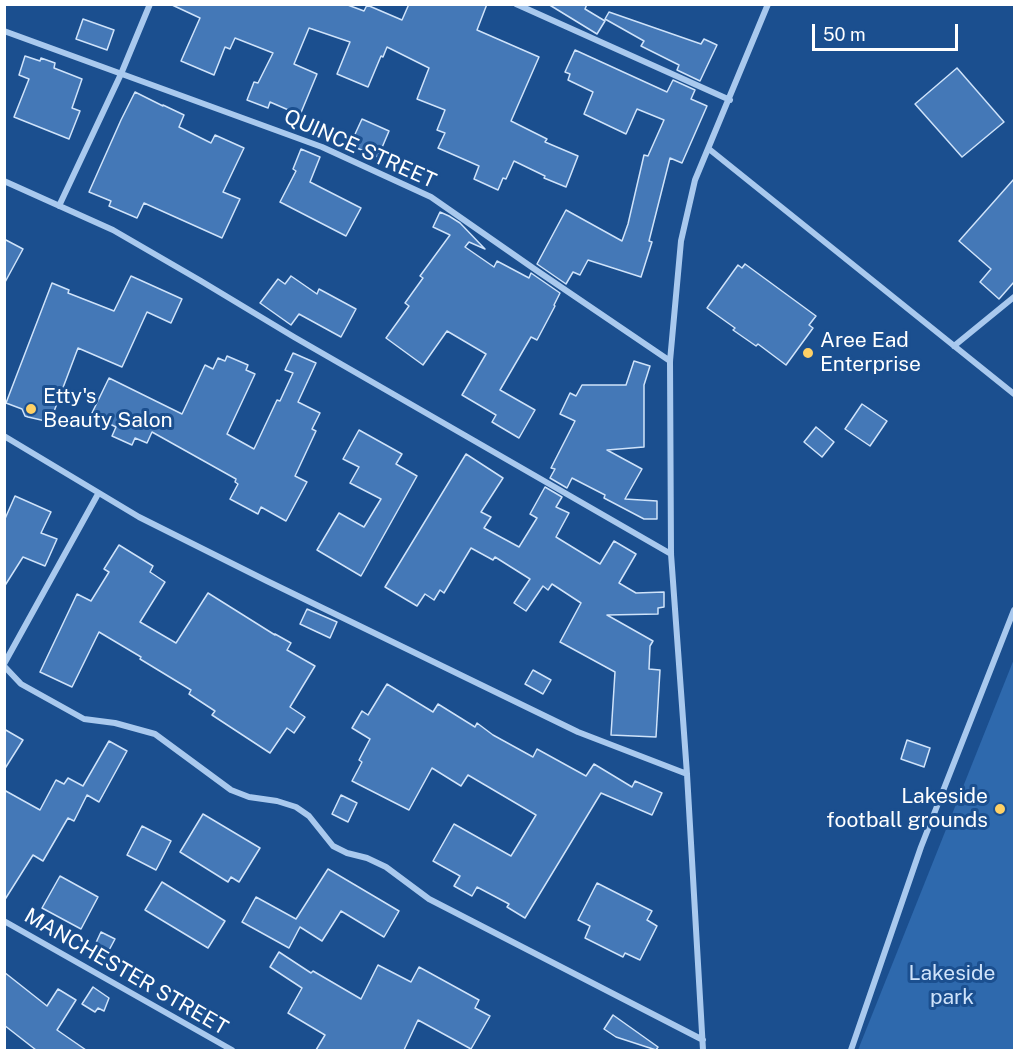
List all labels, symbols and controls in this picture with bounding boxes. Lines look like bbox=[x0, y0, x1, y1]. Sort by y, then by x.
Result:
scale bar bbox=[815, 12, 960, 50]
text: 50 m bbox=[823, 24, 866, 45]
street label: QUINCE STREET bbox=[280, 104, 440, 194]
place label: Aree Ead Enterprise bbox=[820, 328, 921, 378]
marker: Aree Ead Enterprise bbox=[801, 346, 815, 360]
place label: Etty's Beauty Salon bbox=[43, 384, 173, 434]
marker: Etty's Beauty Salon bbox=[24, 402, 38, 416]
place label: Lakeside football grounds bbox=[826, 784, 988, 834]
marker: Lakeside football grounds bbox=[993, 802, 1007, 816]
street label: MANCHESTER STREET bbox=[20, 903, 232, 1041]
park label: Lakeside park bbox=[909, 961, 995, 1011]

